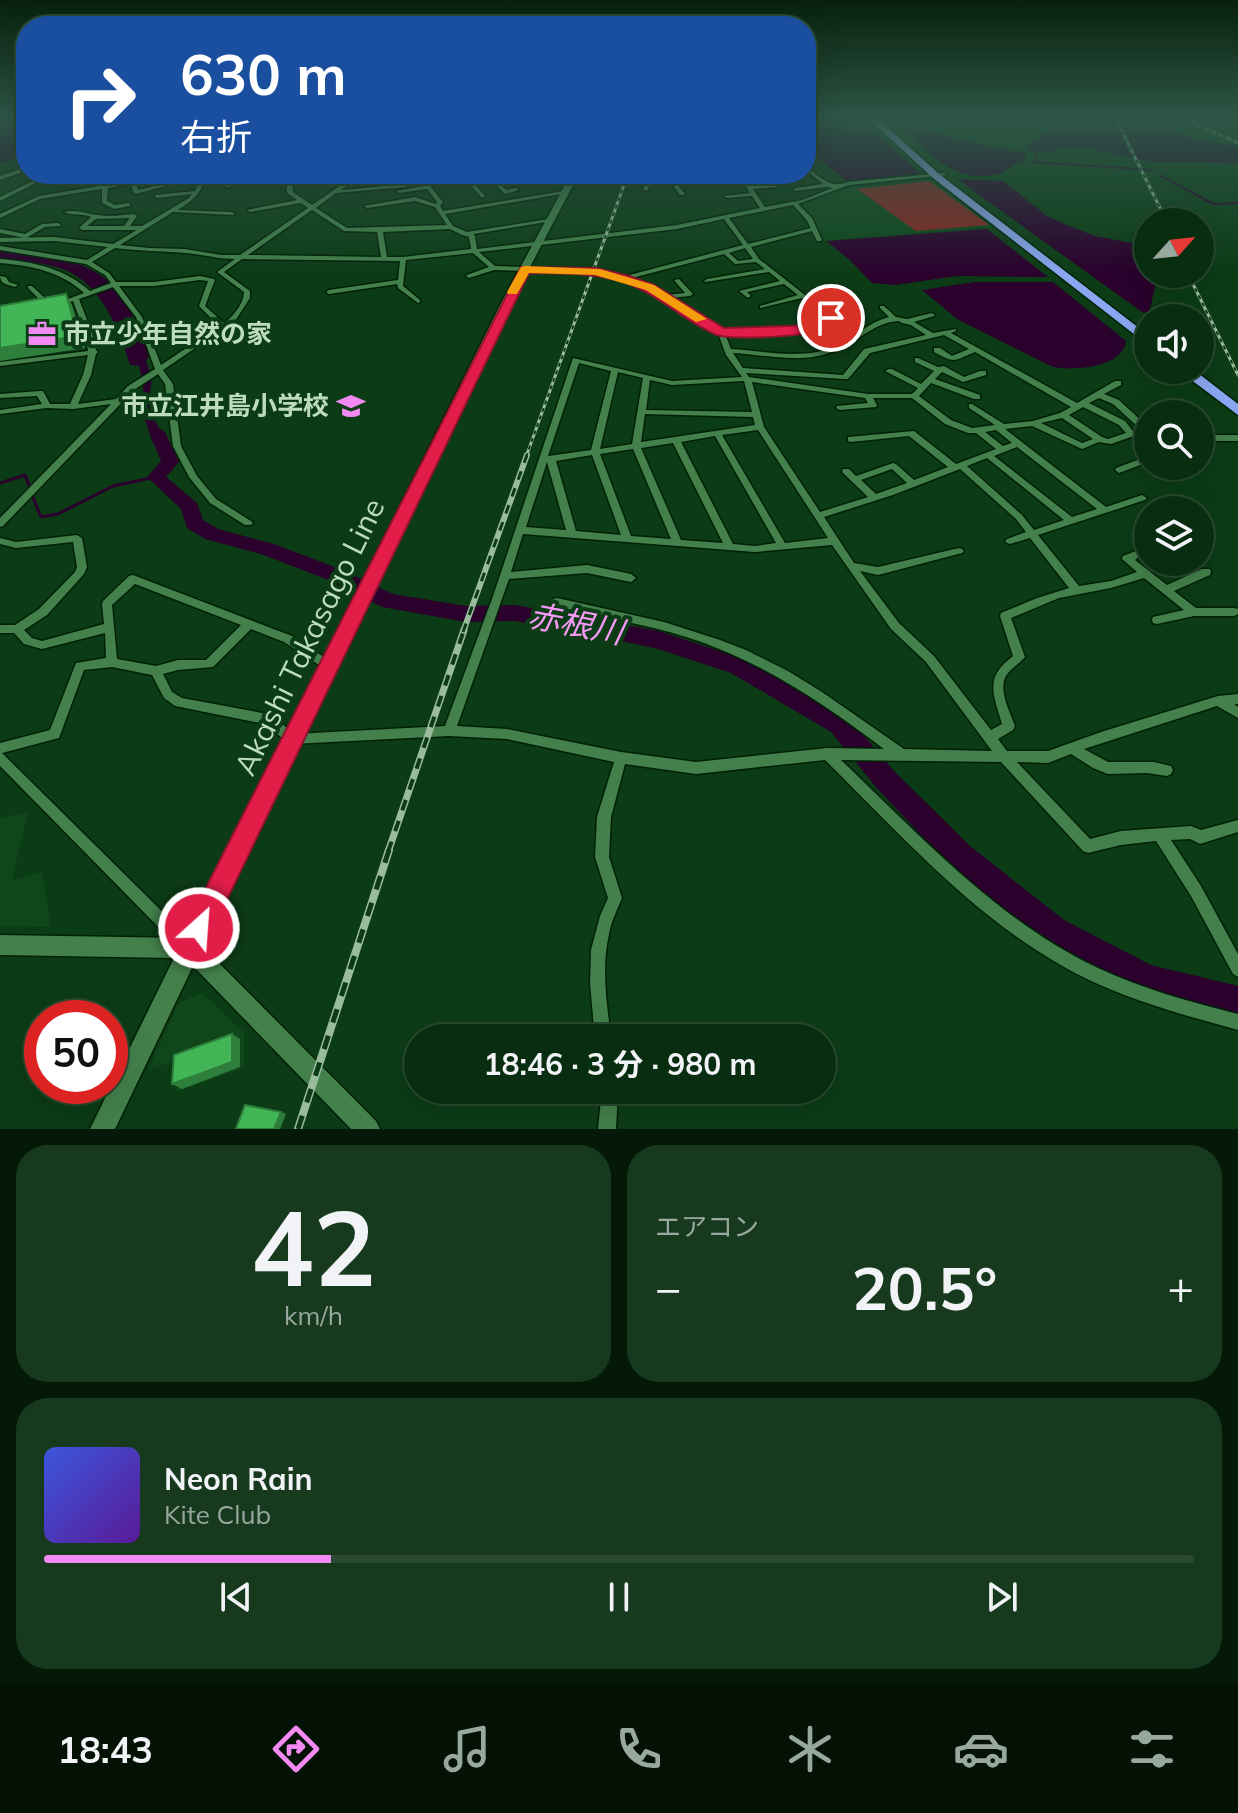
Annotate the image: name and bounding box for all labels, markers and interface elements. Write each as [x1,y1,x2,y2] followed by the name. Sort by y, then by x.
[180,39,347,109] text: 630 m
[48,48,152,152] icon: right
[180,114,252,159] text: 右折
[1134,208,1214,288] north arrow
[1134,208,1214,576] map controls
[797,284,865,352] pin
[809,296,853,340] icon: arrive
[1134,304,1214,384] button: sound
[64,317,272,350] place label: 市立少年自然の家
[27,319,57,349] office icon: 市立少年自然の家
[121,389,329,422] place label: 市立江井島小学校
[336,391,366,421] school or university icon: 市立江井島小学校
[1134,400,1214,480] button: search
[226,492,393,781] street label: Akashi Takasago Line
[1134,496,1214,576] button: layers
[525,594,630,652] water label: 赤根川
[157,886,241,970] position arrow
[24,1000,128,1104] speed limit sign: 50
[484,1045,756,1083] text: 18:46 · 3 分 · 980 m
[251,1181,376,1312] text: 42
[655,1210,759,1243] text: エアコン
[852,1250,997,1325] text: 20.5°
[655,1260,681,1315] text: −
[1168,1260,1194,1315] text: +
[284,1299,343,1332] text: km/h
[164,1460,313,1498] text: Neon Rain
[164,1498,271,1531] text: Kite Club
[214,1575,258,1619] icon: previous
[597,1575,641,1619] icon: pause
[980,1575,1024,1619] icon: next
[268,1721,324,1777] icon: directions
[439,1721,495,1777] icon: music
[611,1721,667,1777] icon: phone
[782,1721,838,1777] icon: climate
[953,1721,1009,1777] icon: car
[1124,1721,1180,1777] icon: filters
[58,1727,153,1772] text: 18:43

